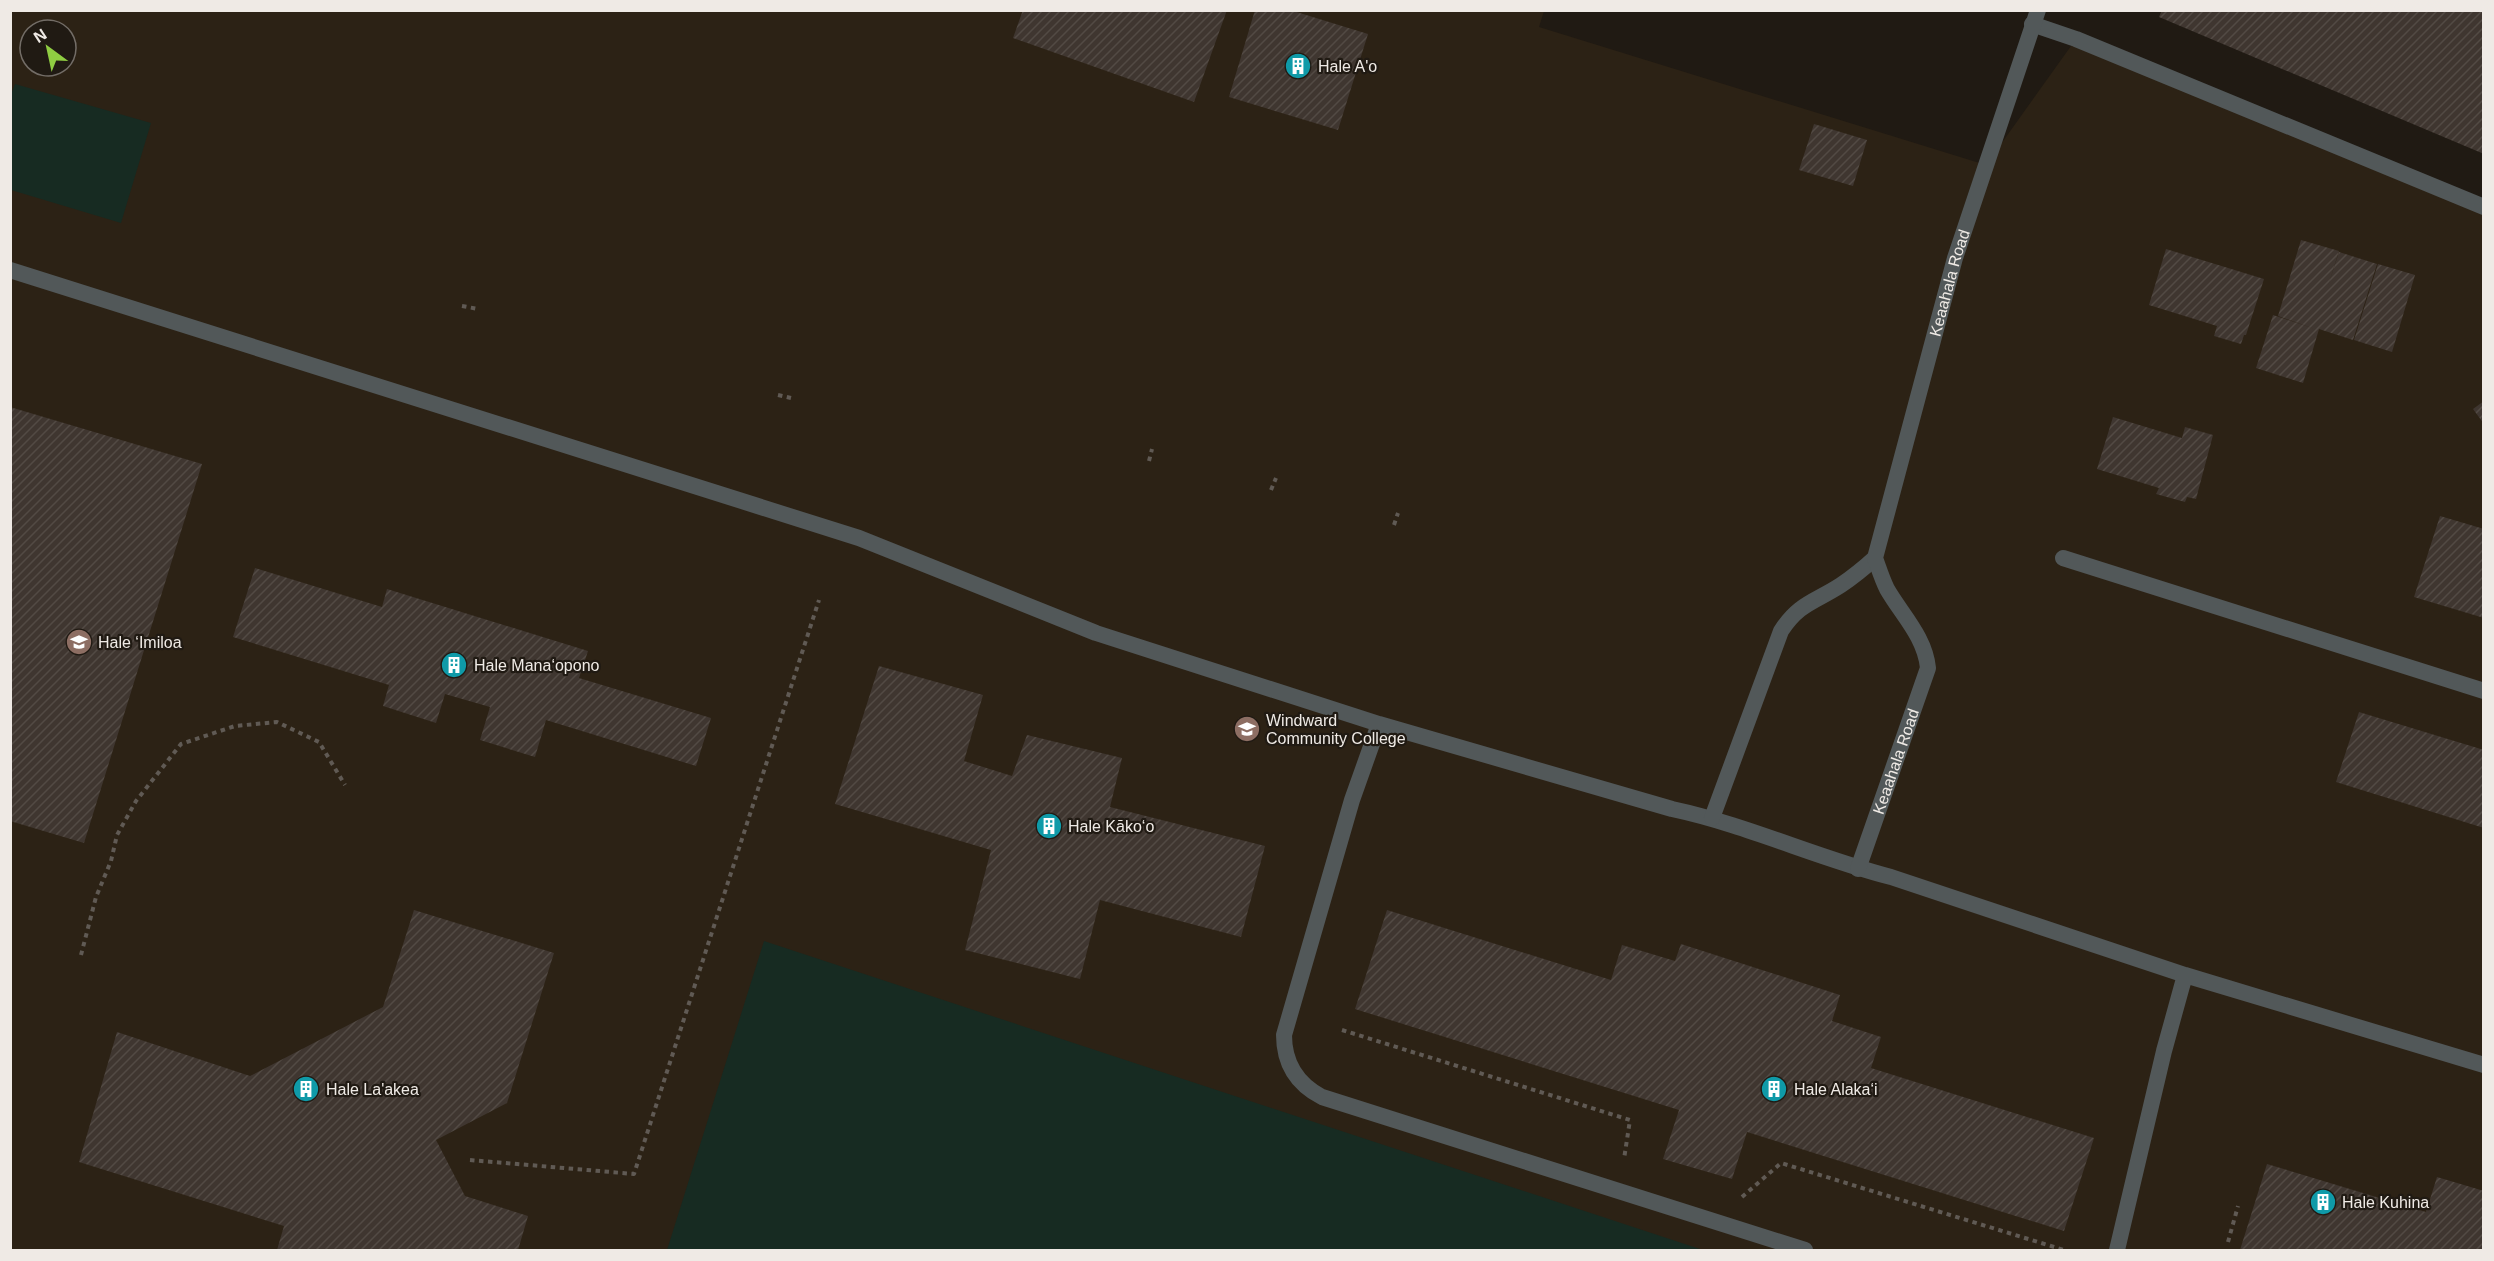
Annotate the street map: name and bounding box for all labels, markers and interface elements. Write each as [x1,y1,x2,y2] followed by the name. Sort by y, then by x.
[18,18,78,78] north arrow
[31,26,50,46] text: N
[1283,51,1313,81] building icon: Hale A'o
[1318,58,1377,75] place label: Hale A'o
[1926,227,1972,338] street label: Keaahala Road
[64,627,94,657] school or university icon: Hale ‘Imiloa
[98,634,182,651] place label: Hale ‘Imiloa
[439,650,469,680] building icon: Hale Mana‘opono
[474,657,600,674] place label: Hale Mana‘opono
[1869,706,1922,816] street label: Keaahala Road
[1266,712,1406,747] place label: Windward Community College
[1232,714,1262,744] school or university icon: Windward Community College
[1034,811,1064,841] building icon: Hale Kāko‘o
[1068,818,1154,835] place label: Hale Kāko‘o
[291,1074,321,1104] building icon: Hale La'akea
[1759,1074,1789,1104] building icon: Hale Alaka‘i
[326,1081,419,1098] place label: Hale La'akea
[1794,1081,1878,1098] place label: Hale Alaka‘i
[2308,1187,2338,1217] building icon: Hale Kuhina
[2342,1194,2429,1211] place label: Hale Kuhina

